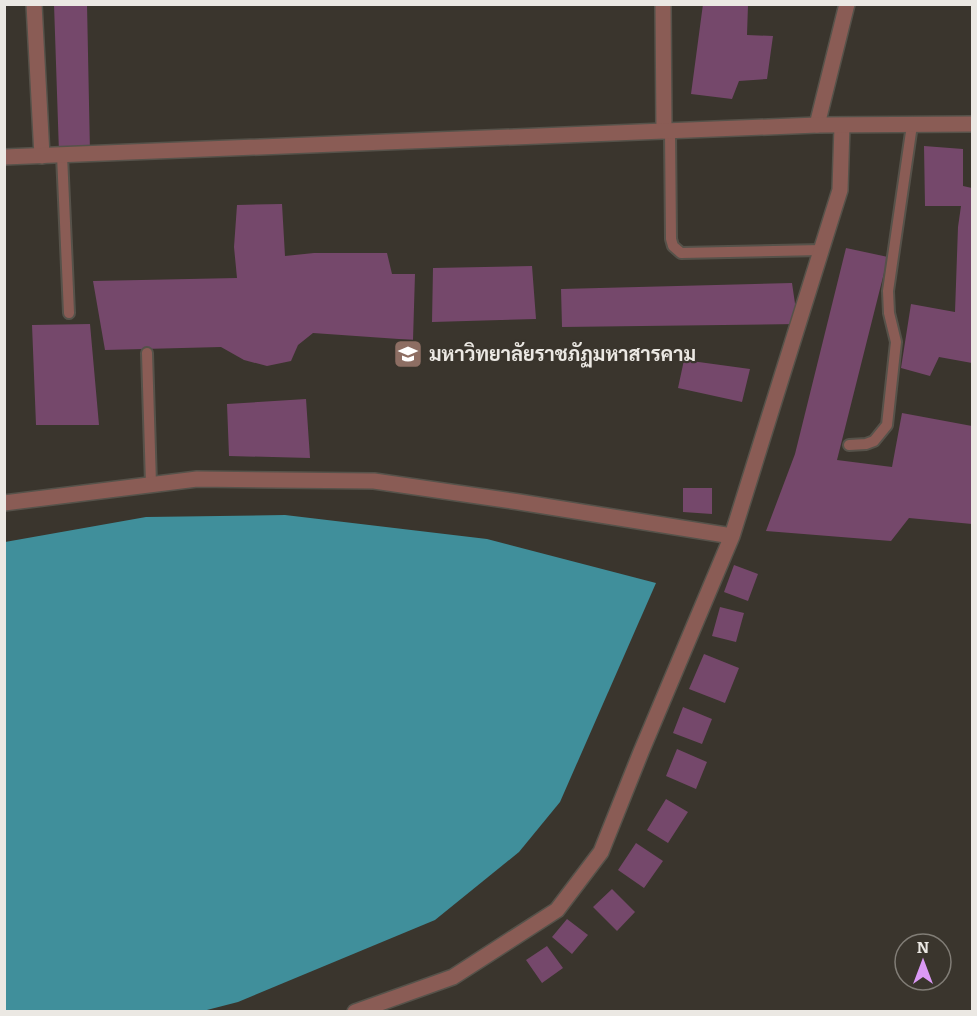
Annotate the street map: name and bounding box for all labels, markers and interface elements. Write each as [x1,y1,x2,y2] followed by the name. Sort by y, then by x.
[392,338,424,370] school or university icon: มหาวิทยาลัยราชภัฏมหาสารคาม
[429,341,696,368] place label: มหาวิทยาลัยราชภัฏมหาสารคาม
[893,932,953,992] north arrow
[917,938,929,957] text: N

